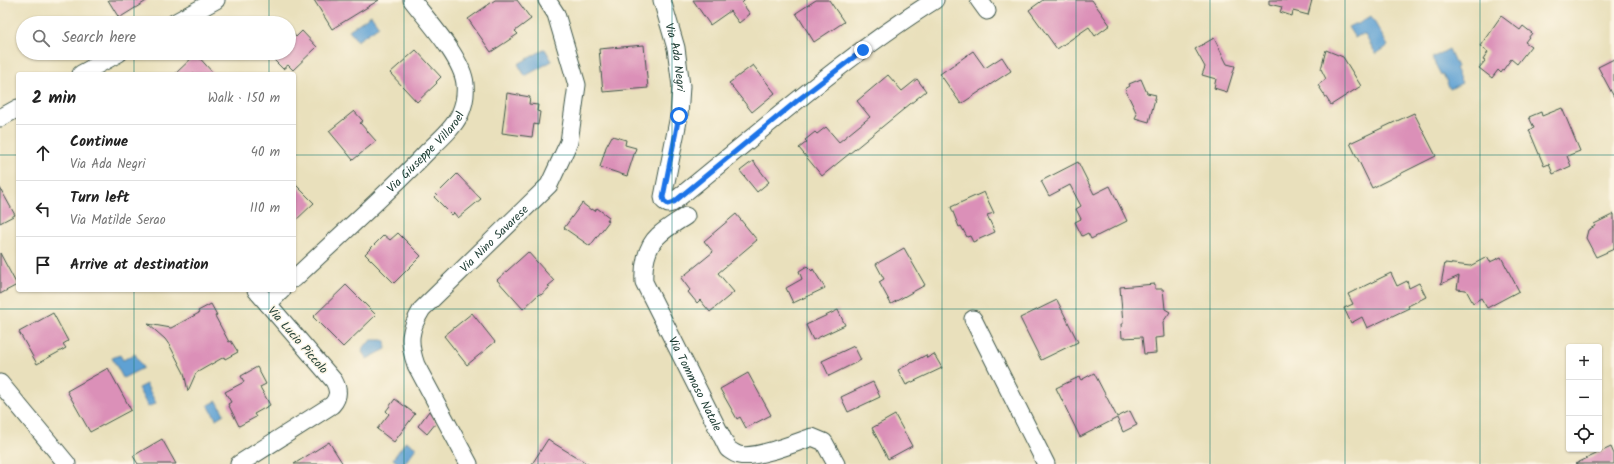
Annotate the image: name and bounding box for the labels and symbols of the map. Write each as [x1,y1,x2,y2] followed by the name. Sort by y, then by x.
[659,21,690,93] street label: Via Ada Negri
[854,41,872,59] route end
[670,107,688,125] route start
[382,109,470,198] street label: Via Giuseppe Villaroel
[456,200,534,277] street label: Via Nino Savarese
[263,302,332,378] street label: Via Lucio Piccolo
[663,333,727,435] street label: Via Tommaso Natale

